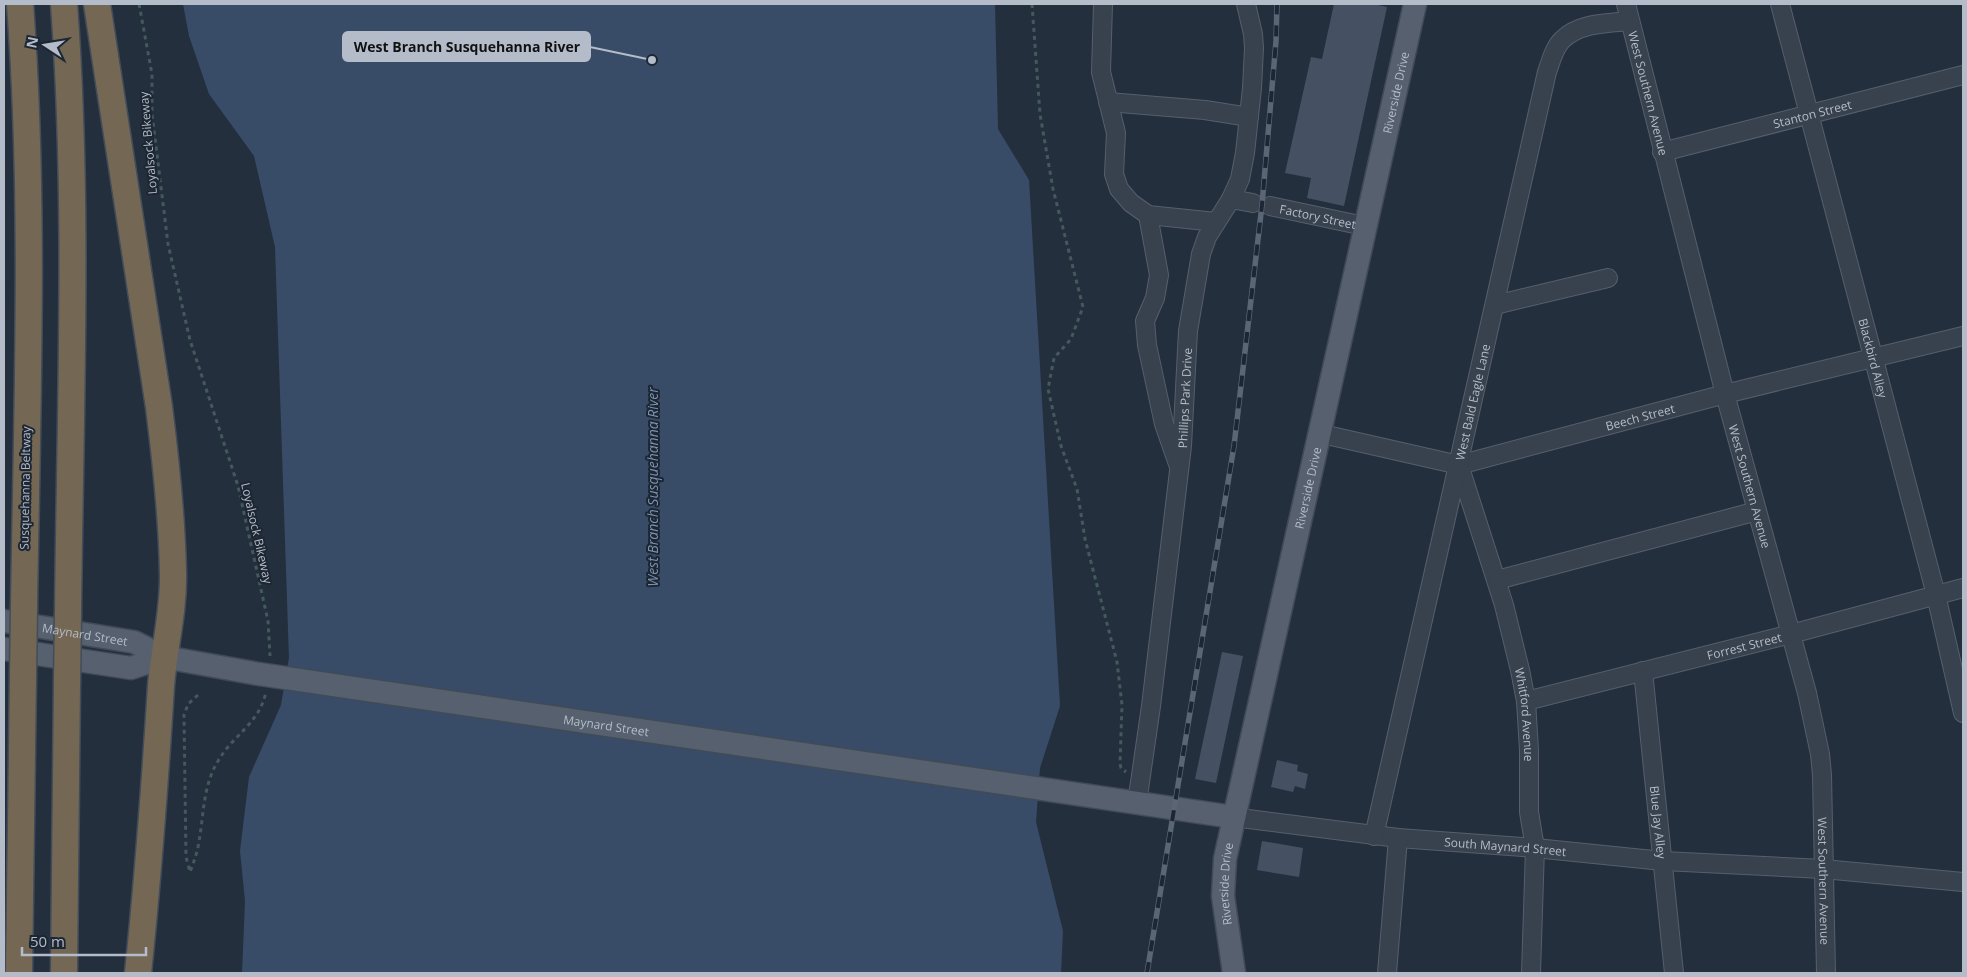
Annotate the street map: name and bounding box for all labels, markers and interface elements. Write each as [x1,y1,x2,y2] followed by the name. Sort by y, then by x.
[20,20,70,70] north arrow
[1625,29,1673,157] street label: West Southern Avenue
[343,32,590,61] callout: West Branch Susquehanna River
[21,35,42,50] text: N
[354,37,581,56] text: West Branch Susquehanna River
[1378,50,1413,135] street label: Riverside Drive
[135,90,161,195] street label: Loyalsock Bikeway
[1771,95,1853,132] street label: Stanton Street
[1278,200,1358,233] street label: Factory Street
[1855,316,1892,400] street label: Blackbird Alley
[1451,342,1494,462] street label: West Bald Eagle Lane
[1173,347,1196,449] street label: Phillips Park Drive
[643,387,662,587] water label: West Branch Susquehanna River
[1604,399,1677,434] street label: Beech Street
[1725,422,1775,550] street label: West Southern Avenue
[15,425,35,550] street label: Susquehanna Beltway
[1290,445,1325,530] street label: Riverside Drive
[237,481,277,586] street label: Loyalsock Bikeway
[41,619,129,649] street label: Maynard Street
[1705,628,1783,663] street label: Forrest Street
[1511,666,1538,762] street label: Whitford Avenue
[562,710,650,740] street label: Maynard Street
[1646,785,1671,861] street label: Blue Jay Alley
[1814,817,1834,945] street label: West Southern Avenue
[1444,833,1567,860] street label: South Maynard Street
[1214,840,1237,926] street label: Riverside Drive
[22,924,146,956] scale bar
[30,931,65,951] text: 50 m

